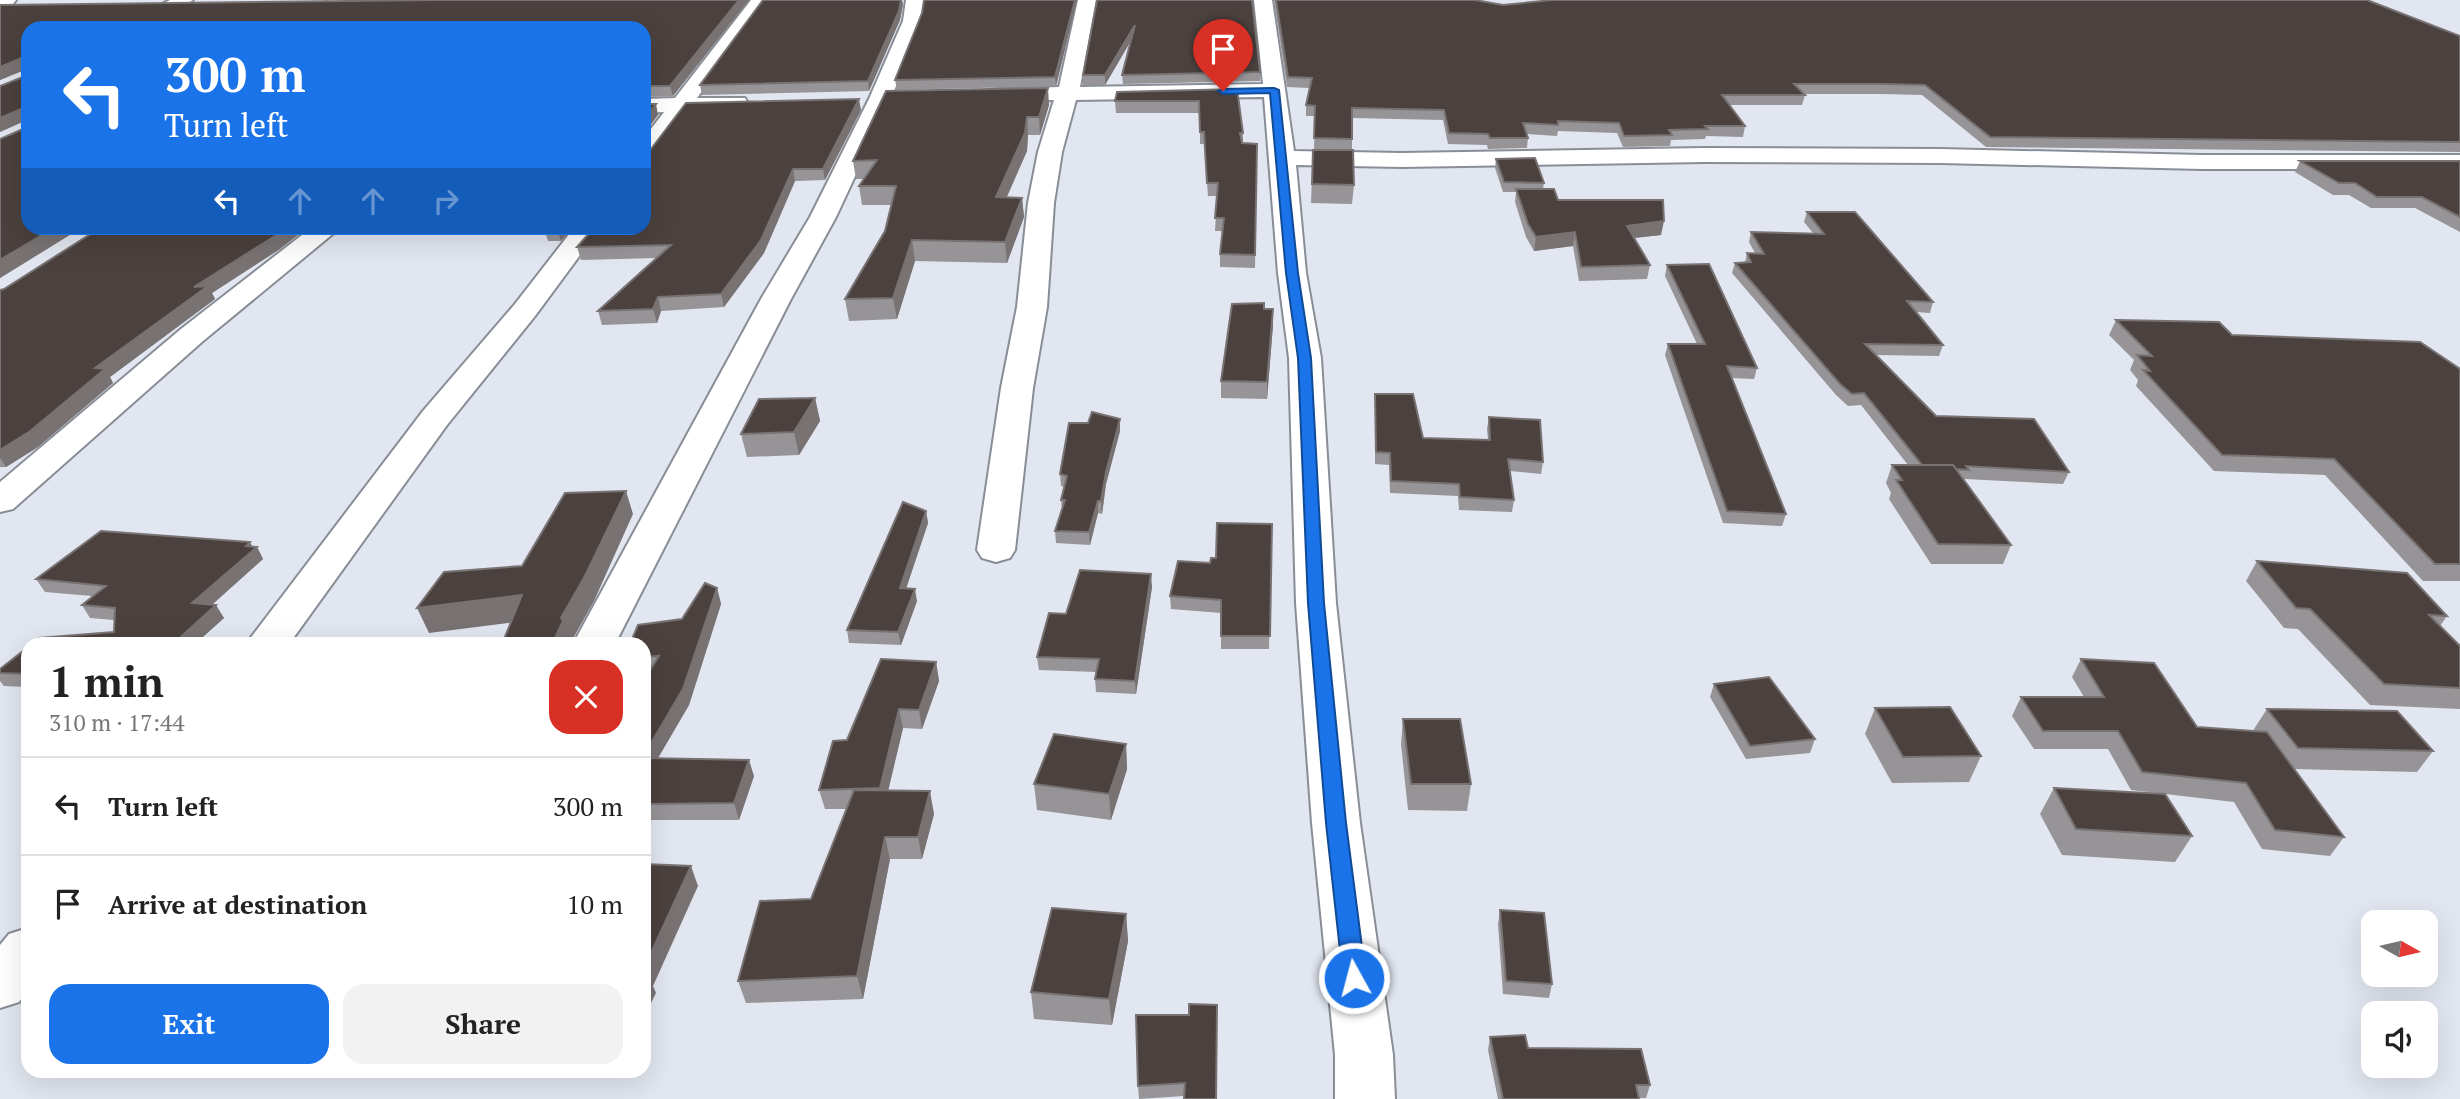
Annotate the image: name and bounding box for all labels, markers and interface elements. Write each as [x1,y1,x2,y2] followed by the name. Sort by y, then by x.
[1193,19,1253,91] pin
[1204,30,1242,68] icon: arrive
[164,41,306,106] text: 300 m
[49,49,140,140] icon: left
[164,104,288,146] text: Turn left
[208,182,246,220] icon: left
[281,182,319,220] icon: ahead
[354,182,392,220] icon: ahead
[427,182,465,220] icon: right
[49,653,164,709] text: 1 min
[549,660,623,734] button: close
[49,707,184,738] text: 310 m · 17:44
[49,787,87,825] icon: left
[108,789,218,823] text: Turn left
[553,789,623,823] text: 300 m
[49,885,87,923] icon: arrive
[108,887,367,921] text: Arrive at destination
[567,887,623,921] text: 10 m
[2361,910,2438,987] north arrow
[2361,910,2438,1078] map controls
[1317,941,1391,1015] position arrow
[49,984,329,1064] button: Exit
[343,984,623,1064] button: Share
[2361,1001,2438,1078] button: sound

